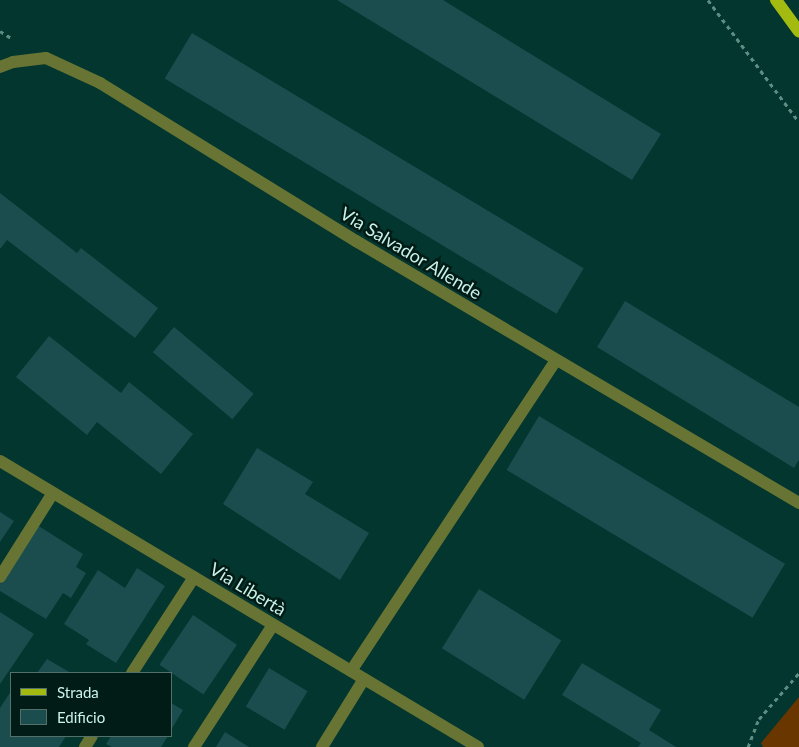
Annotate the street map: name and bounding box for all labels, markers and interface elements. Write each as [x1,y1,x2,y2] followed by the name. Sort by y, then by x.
[336,202,486,304] street label: Via Salvador Allende
[206,558,290,620] street label: Via Libertà
[10,672,172,737] legend
[57,683,99,701] text: Strada
[57,708,105,726] text: Edificio

